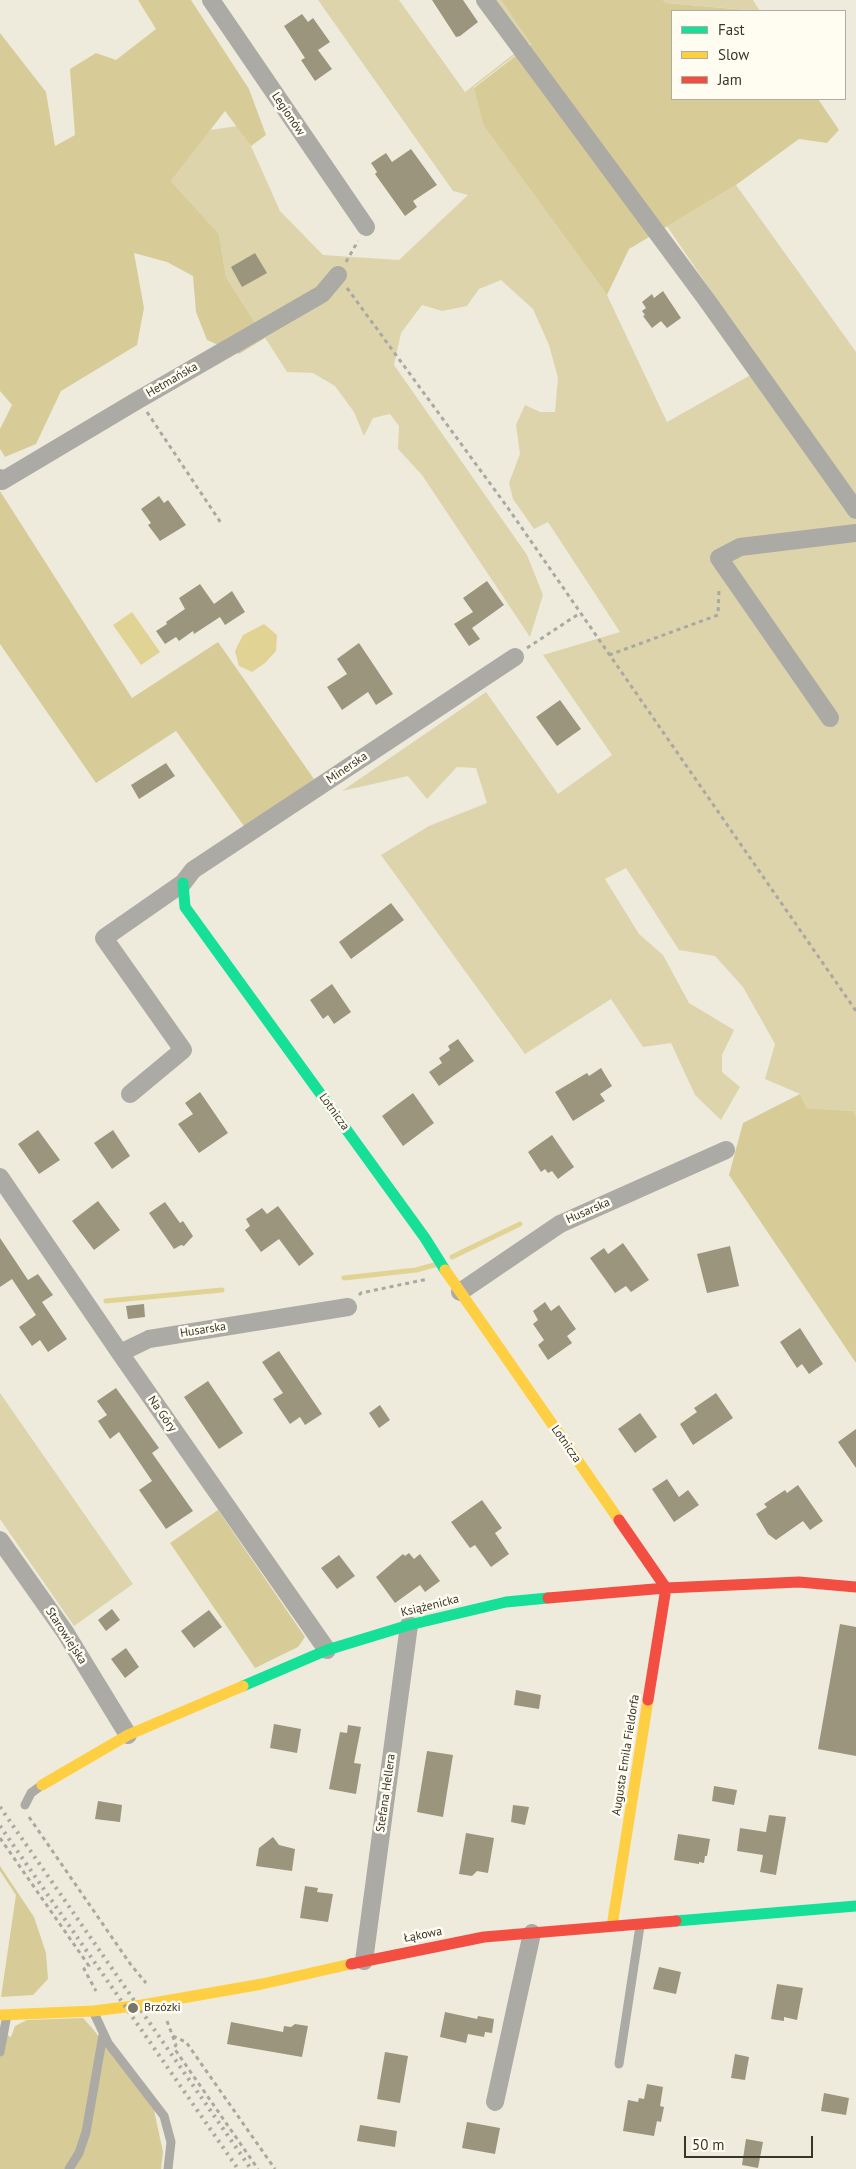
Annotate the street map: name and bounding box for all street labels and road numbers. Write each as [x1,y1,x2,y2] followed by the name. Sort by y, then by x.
[268,90,308,138] street label: Legionów
[144,359,200,401] street label: Hetmańska
[324,749,370,787] street label: Minerska
[316,1091,352,1133] street label: Lotnicza
[564,1195,612,1227] street label: Husarska
[179,1319,227,1341] street label: Husarska
[144,1393,180,1435] street label: Na Góry
[548,1423,584,1465] street label: Lotnicza
[399,1592,461,1620] street label: Książenicka
[42,1605,90,1667] street label: Starowiejska
[609,1693,643,1817] street label: Augusta Emila Fieldorfa
[373,1753,399,1833] street label: Stefana Hellera
[403,1924,443,1946] street label: Łąkowa

